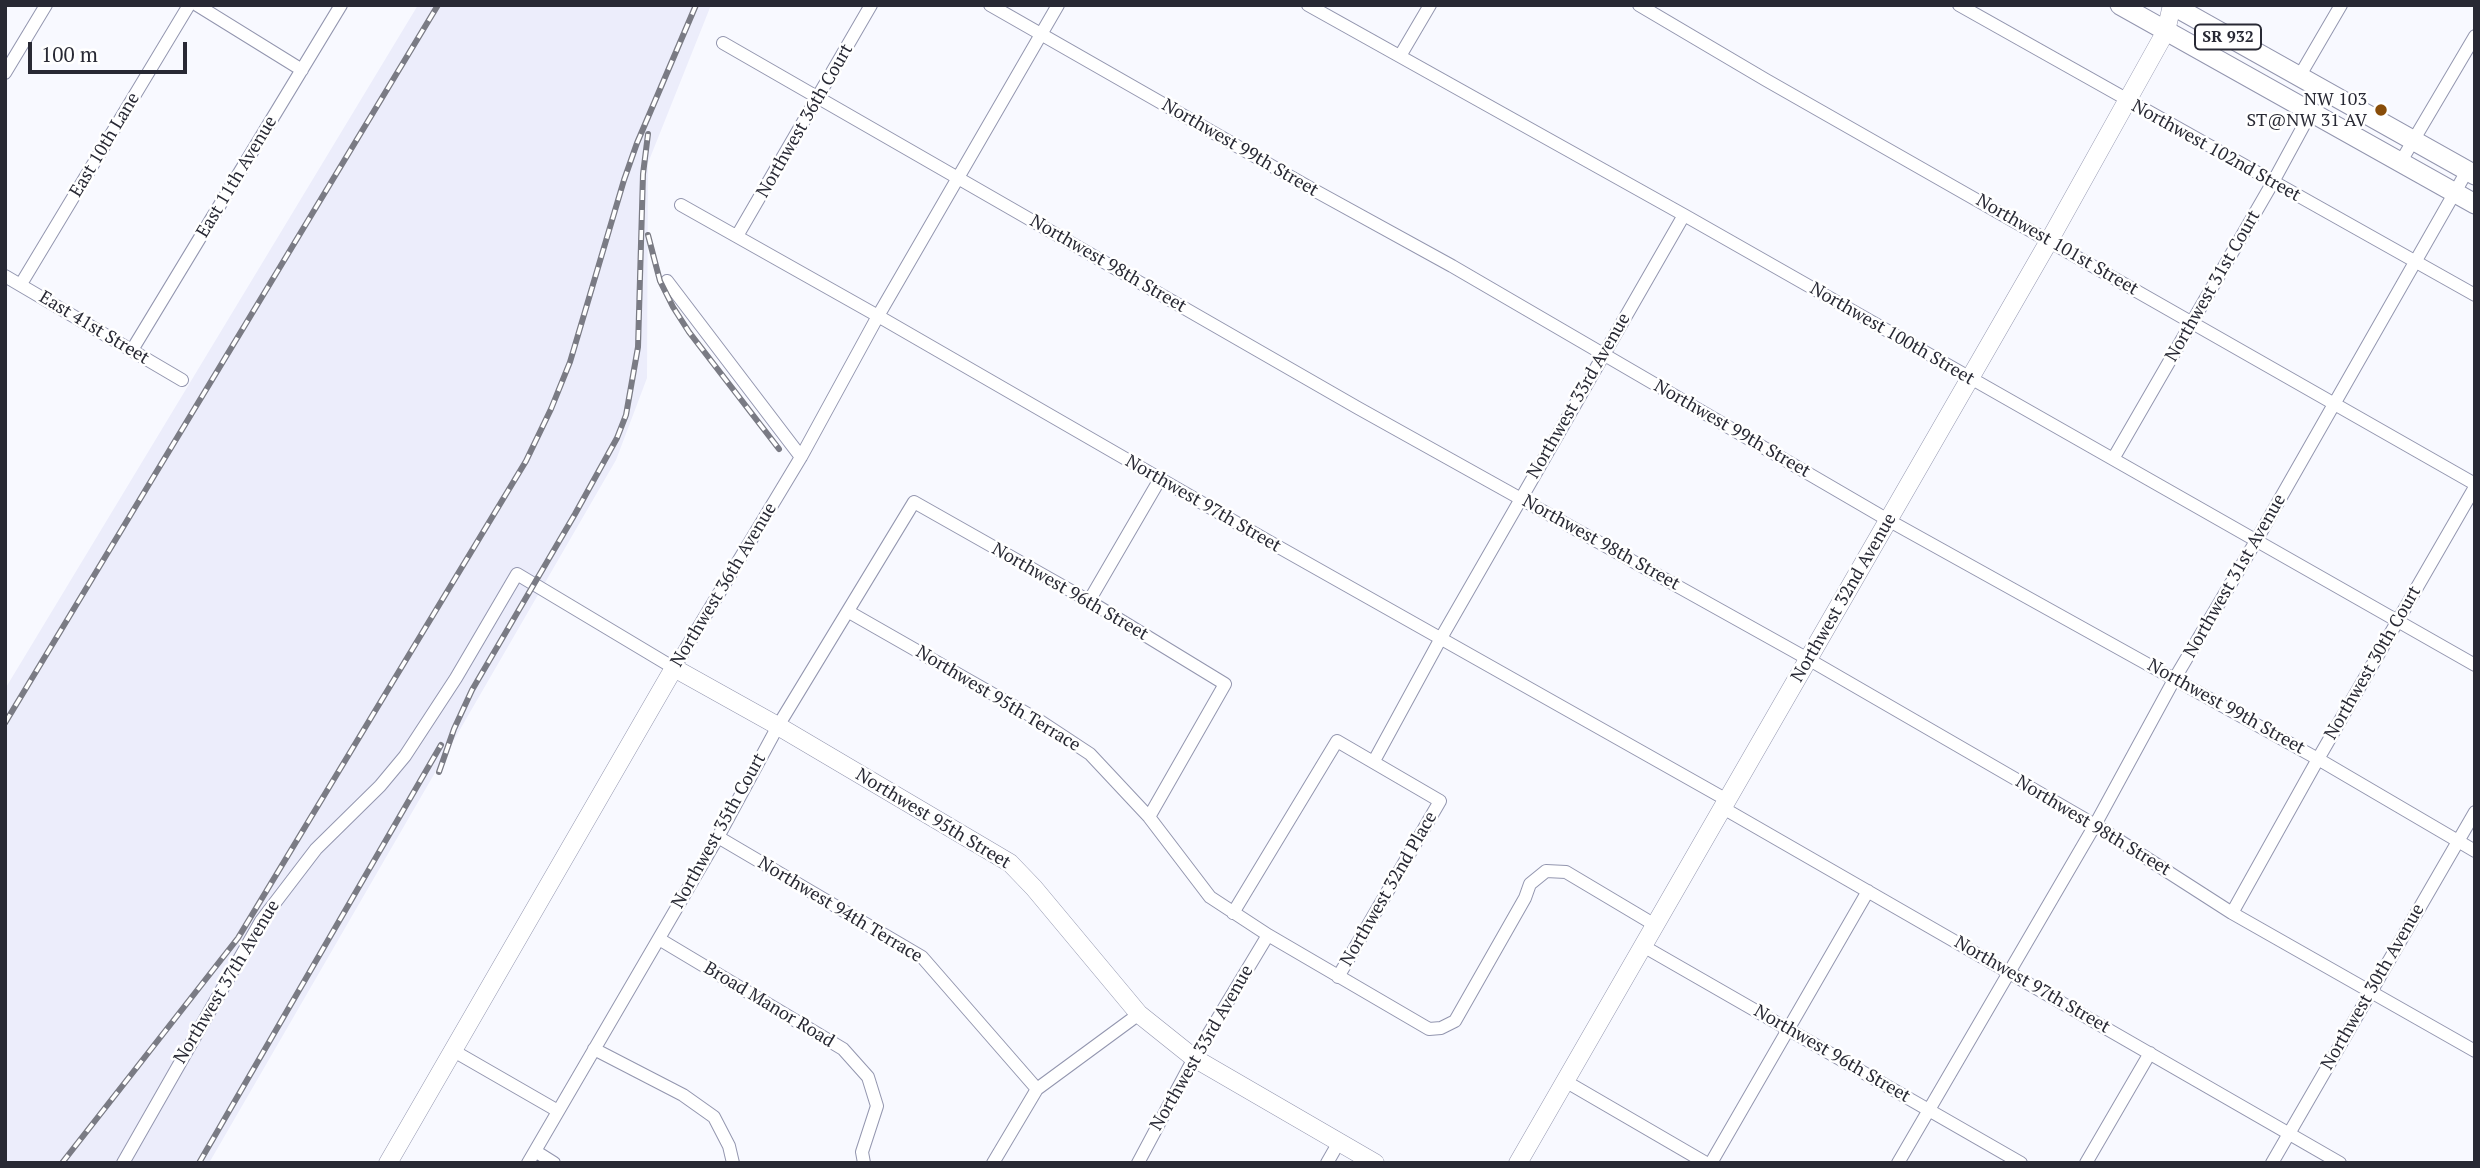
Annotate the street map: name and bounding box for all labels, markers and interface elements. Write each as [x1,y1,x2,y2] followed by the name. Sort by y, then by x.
[2195,24,2261,50] road number: SR 932
[32,28,191,72] scale bar
[41,40,98,68] text: 100 m
[752,40,858,202] street label: Northwest 36th Court
[65,89,145,201] street label: East 10th Lane
[2246,89,2367,132] place label: NW 103 ST@NW 31 AV
[1158,94,1322,202] street label: Northwest 99th Street
[2128,96,2304,206] street label: Northwest 102nd Street
[2373,102,2389,118] marker: NW 103 ST@NW 31 AV
[192,112,282,242] street label: East 11th Avenue
[1972,190,2142,300] street label: Northwest 101st Street
[2161,206,2265,366] street label: Northwest 31st Court
[1026,210,1190,318] street label: Northwest 98th Street
[1806,278,1978,390] street label: Northwest 100th Street
[35,287,153,369] street label: East 41st Street
[1523,309,1635,483] street label: Northwest 33rd Avenue
[1650,375,1814,483] street label: Northwest 99th Street
[1121,451,1285,557] street label: Northwest 97th Street
[2179,490,2291,662] street label: Northwest 31st Avenue
[1518,491,1684,595] street label: Northwest 98th Street
[666,499,782,671] street label: Northwest 36th Avenue
[1787,510,1901,686] street label: Northwest 32nd Avenue
[988,538,1152,646] street label: Northwest 96th Street
[2320,582,2426,744] street label: Northwest 30th Court
[912,641,1084,757] street label: Northwest 95th Terrace
[2143,655,2309,759] street label: Northwest 99th Street
[667,750,771,912] street label: Northwest 35th Court
[852,764,1014,874] street label: Northwest 95th Street
[2012,771,2174,881] street label: Northwest 98th Street
[1336,808,1442,970] street label: Northwest 32nd Place
[754,852,926,968] street label: Northwest 94th Terrace
[170,896,284,1068] street label: Northwest 37th Avenue
[2317,900,2429,1074] street label: Northwest 30th Avenue
[1950,932,2114,1038] street label: Northwest 97th Street
[700,958,838,1052] street label: Broad Manor Road
[1146,961,1258,1135] street label: Northwest 33rd Avenue
[1750,1000,1914,1108] street label: Northwest 96th Street

